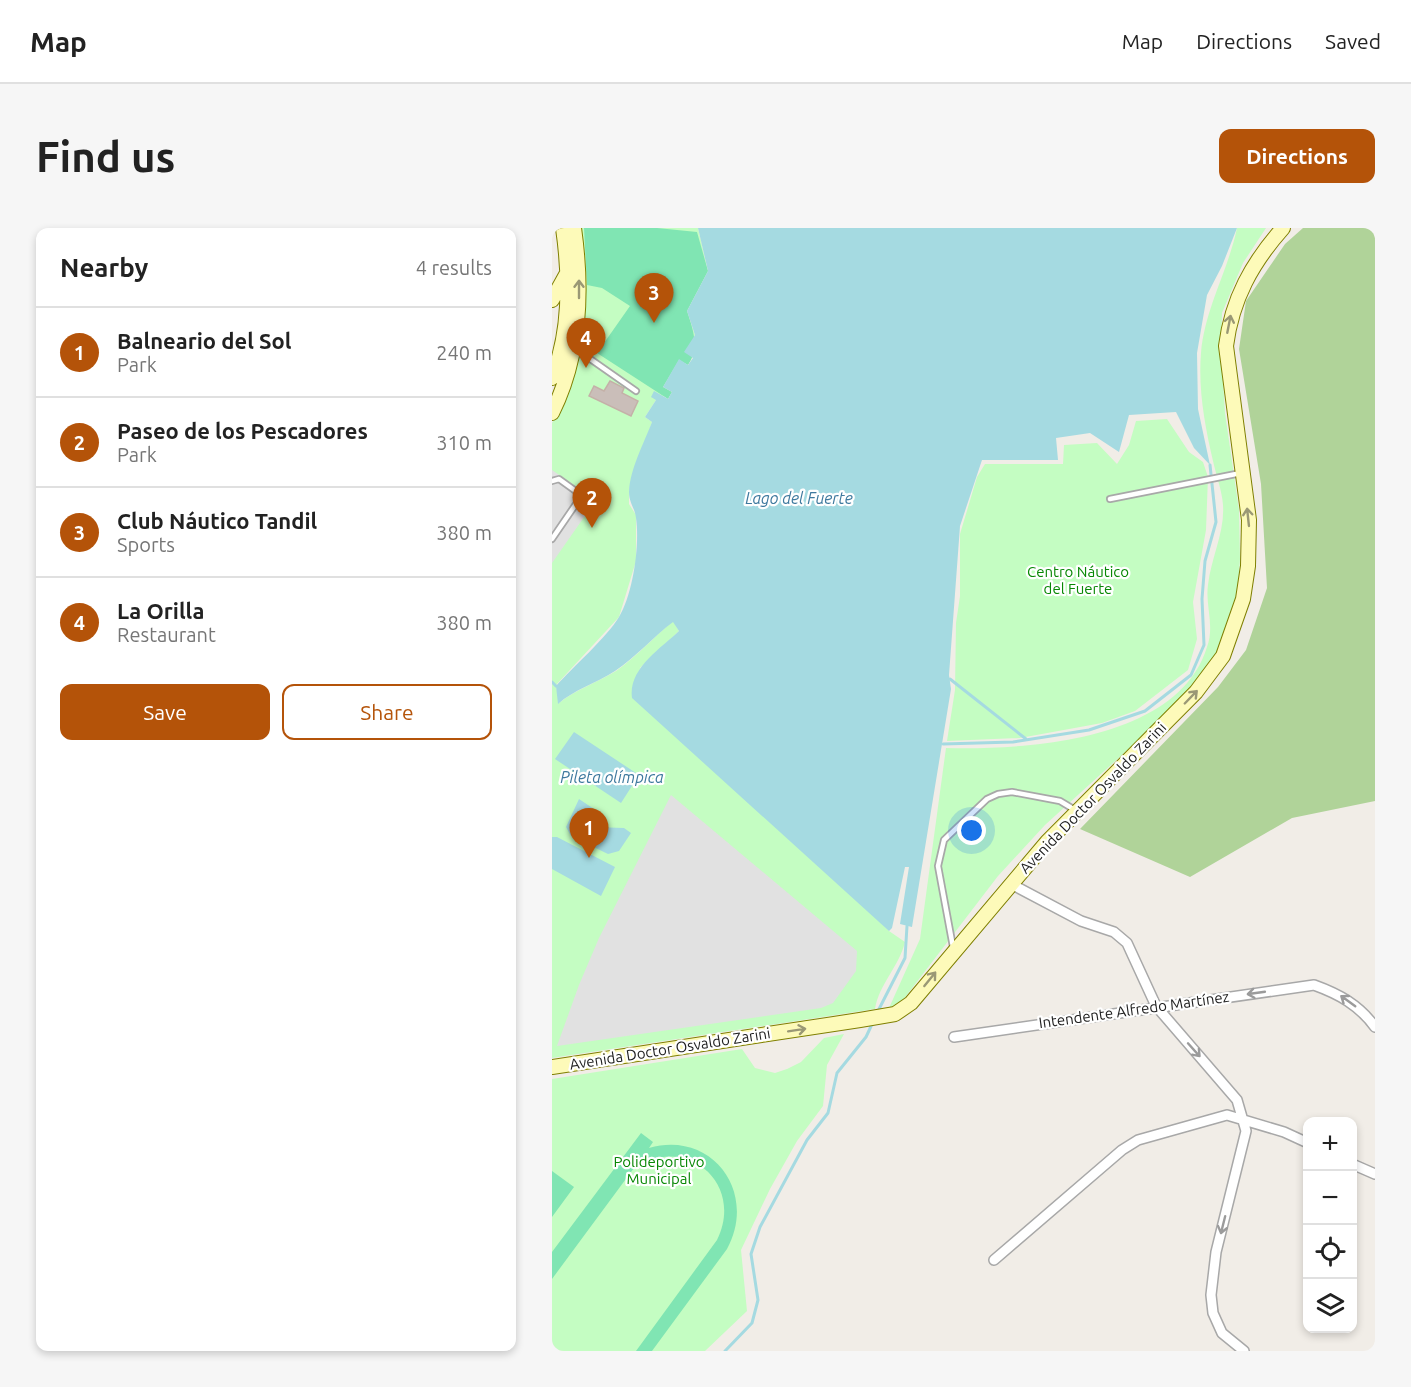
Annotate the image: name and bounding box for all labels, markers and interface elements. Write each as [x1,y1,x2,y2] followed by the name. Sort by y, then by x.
[30,26,87,57] text: Map
[1122,29,1163,53] text: Map
[1196,29,1292,53] text: Directions
[1325,29,1381,53] text: Saved
[1219,129,1375,183] button: Directions
[36,133,175,180] text: Find us
[60,253,148,282] text: Nearby
[416,256,492,279] text: 4 results
[634,274,674,323] pin: 3
[573,279,585,299] one-way arrow
[1224,314,1235,334] one-way arrow
[567,318,606,368] pin: 4
[117,328,291,353] text: Balneario del Sol
[74,341,85,364] text: 1
[436,341,492,364] text: 240 m
[117,353,157,376] text: Park
[117,418,368,443] text: Paseo de los Pescadores
[74,431,85,454] text: 2
[436,431,492,454] text: 310 m
[117,443,157,466] text: Park
[572,478,612,528] pin: 2
[745,489,853,507] water label: Lago del Fuerte
[117,508,317,533] text: Club Náutico Tandil
[1242,508,1253,527] one-way arrow
[74,521,85,544] text: 3
[436,521,492,544] text: 380 m
[117,533,175,556] text: Sports
[1027,563,1129,597] park label: Centro Náutico del Fuerte
[117,598,204,623] text: La Orilla
[74,611,85,634] text: 4
[436,611,492,634] text: 380 m
[117,623,216,646] text: Restaurant
[60,684,270,740] button: Save
[282,684,492,740] button: Share
[1184,690,1198,705] one-way arrow
[1016,719,1169,877] street label: Avenida Doctor Osvaldo Zarini
[560,768,664,786] water label: Pileta olímpica
[570,808,609,858] pin: 1
[957,816,986,845] your location
[924,971,937,987] one-way arrow
[1247,987,1267,998] one-way arrow
[1037,988,1230,1031] street label: Intendente Alfredo Martínez
[1341,995,1357,1007] one-way arrow
[568,1024,772,1073] street label: Avenida Doctor Osvaldo Zarini
[786,1025,806,1036] one-way arrow
[1187,1042,1201,1057] one-way arrow
[1303,1117,1357,1333] map controls
[1303,1117,1357,1171] button: +
[613,1153,705,1187] park label: Polideportivo Municipal
[1303,1171,1357,1225] button: −
[1217,1215,1229,1234] one-way arrow
[1303,1225,1357,1279] button: locate
[1303,1279,1357,1333] button: layers

